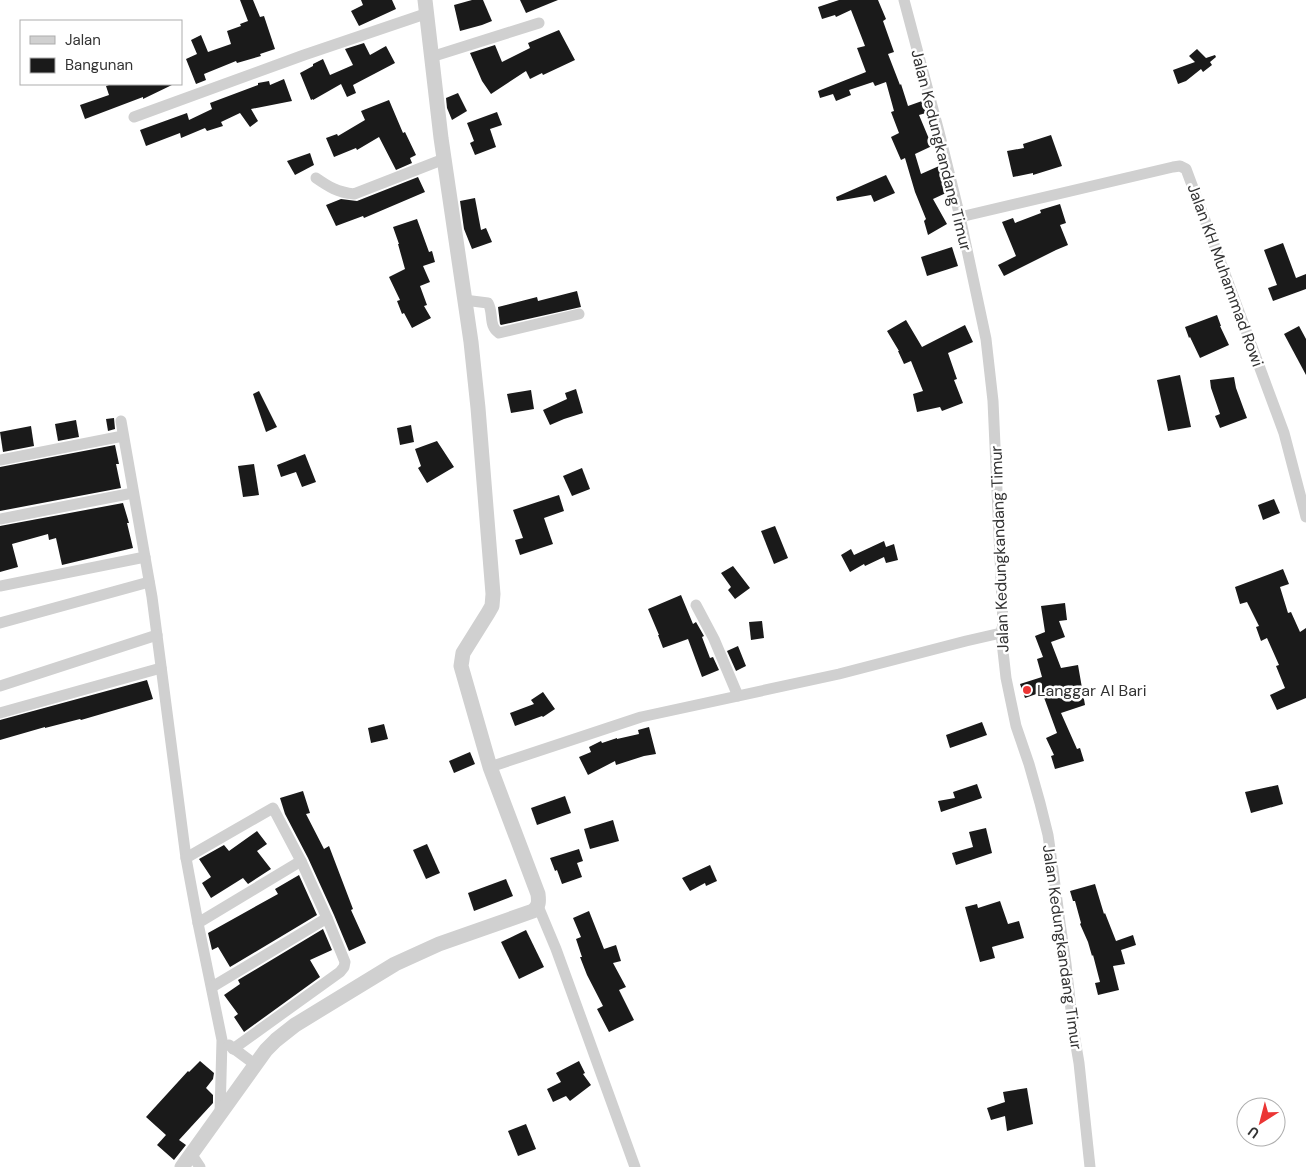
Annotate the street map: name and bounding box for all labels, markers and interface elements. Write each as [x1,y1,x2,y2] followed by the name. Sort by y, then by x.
[20,20,182,85] legend
[65,30,101,50] text: Jalan
[906,47,977,253] street label: Jalan Kedungkandang Timur
[65,55,133,75] text: Bangunan
[1183,181,1268,370] street label: Jalan KH Muhammad Rowi
[985,445,1014,653] street label: Jalan Kedungkandang Timur
[1037,680,1147,701] place label: Langgar Al Bari
[1021,684,1033,696] marker: Langgar Al Bari
[1038,843,1087,1051] street label: Jalan Kedungkandang Timur
[1236,1097,1286,1147] north arrow
[1244,1122,1263,1143] text: U

